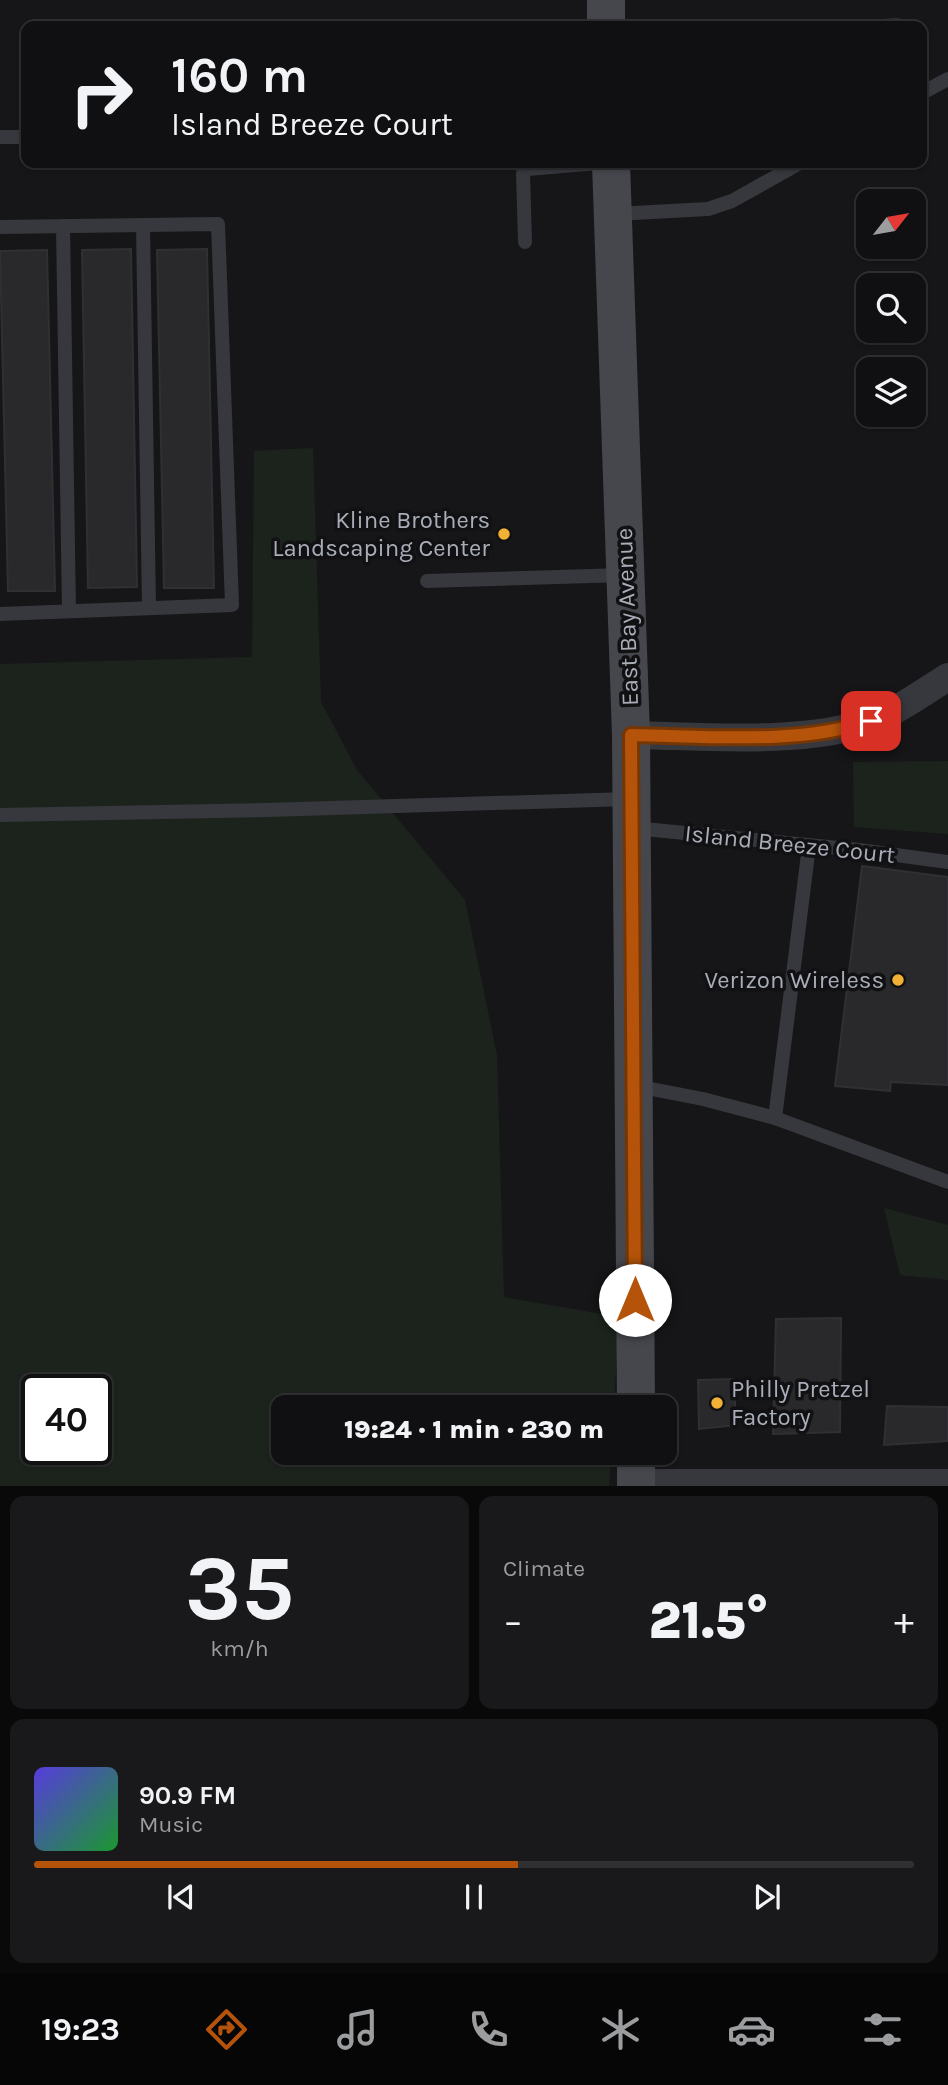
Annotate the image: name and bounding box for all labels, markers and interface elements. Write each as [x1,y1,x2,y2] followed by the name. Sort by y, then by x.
[171,47,308,104] text: 160 m
[56,49,147,140] icon: right
[171,106,453,143] text: Island Breeze Court
[856,189,926,259] north arrow
[856,189,926,427] map controls
[856,273,926,343] button: search
[856,357,926,427] button: layers
[272,506,490,562] place label: Kline Brothers Landscaping Center
[496,526,512,542] marker: Kline Brothers Landscaping Center
[610,528,644,706] street label: East Bay Avenue
[841,691,901,751] pin
[852,702,890,740] icon: arrive
[683,819,897,869] street label: Island Breeze Court
[705,966,884,994] place label: Verizon Wireless
[890,972,906,988] marker: Verizon Wireless
[598,1263,672,1337] position arrow
[21,1374,112,1465] speed limit sign: 40
[731,1375,870,1431] place label: Philly Pretzel Factory
[709,1395,725,1411] marker: Philly Pretzel Factory
[344,1414,604,1445] text: 19:24 · 1 min · 230 m
[185,1536,294,1642] text: 35
[503,1555,585,1582] text: Climate
[648,1590,769,1651] text: 21.5°
[503,1599,523,1644] text: −
[894,1599,914,1644] text: +
[210,1635,269,1662] text: km/h
[139,1780,236,1811] text: 90.9 FM
[139,1811,203,1838] text: Music
[162,1878,200,1916] icon: previous
[455,1878,493,1916] icon: pause
[748,1878,786,1916] icon: next
[202,2005,251,2054] icon: directions
[333,2005,382,2054] icon: music
[464,2005,513,2054] icon: phone
[596,2005,645,2054] icon: climate
[727,2005,776,2054] icon: car
[858,2005,907,2054] icon: filters
[41,2011,120,2048] text: 19:23

